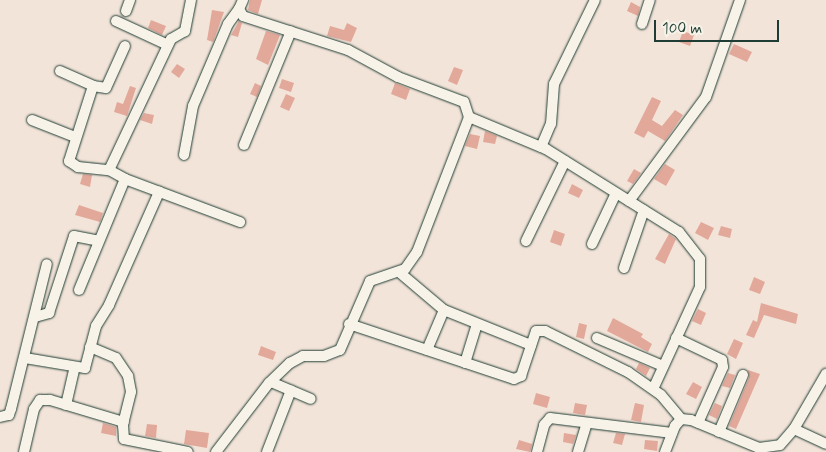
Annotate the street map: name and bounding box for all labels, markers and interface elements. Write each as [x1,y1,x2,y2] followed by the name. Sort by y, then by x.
[656,10,781,42] scale bar
[662,19,702,39] text: 100 m

